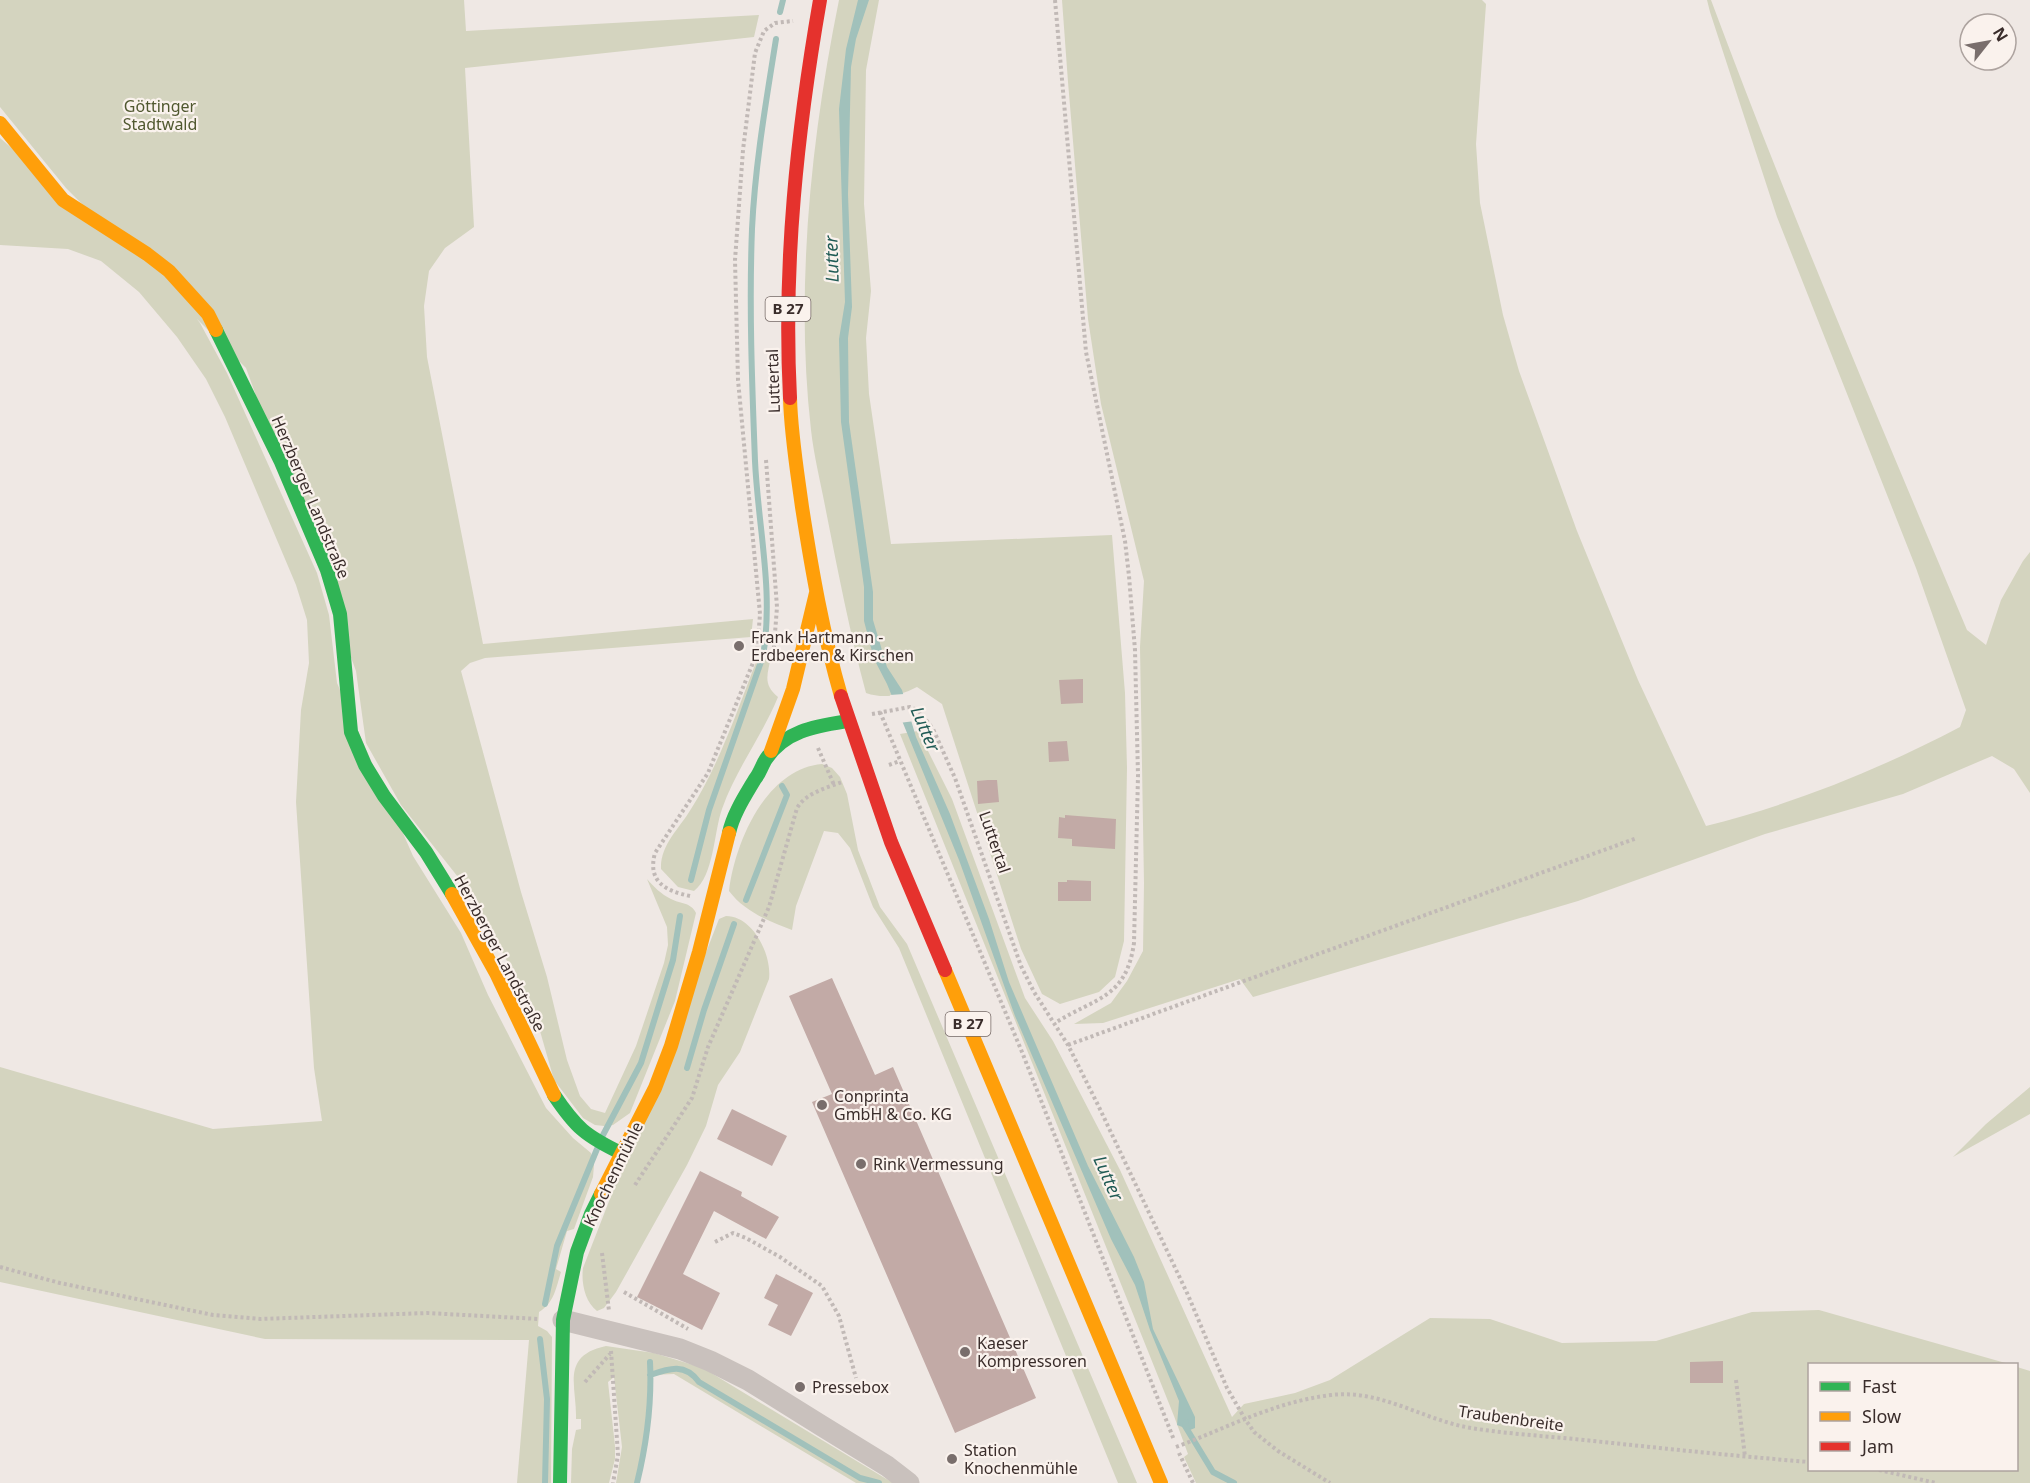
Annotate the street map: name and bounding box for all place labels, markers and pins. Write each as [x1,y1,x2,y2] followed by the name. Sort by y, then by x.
[751,626,914,666] place label: Frank Hartmann - Erdbeeren & Kirschen
[732,639,746,653] marker: Frank Hartmann - Erdbeeren & Kirschen
[834,1085,952,1125] place label: Conprinta GmbH & Co. KG
[815,1098,829,1112] marker: Conprinta GmbH & Co. KG
[873,1153,1004,1175] place label: Rink Vermessung
[854,1157,868,1171] marker: Rink Vermessung
[977,1332,1087,1372] place label: Kaeser Kompressoren
[958,1345,972,1359] marker: Kaeser Kompressoren
[812,1376,890,1398] place label: Pressebox
[793,1380,807,1394] marker: Pressebox
[964,1439,1078,1479] place label: Station Knochenmühle
[945,1452,959,1466] marker: Station Knochenmühle

